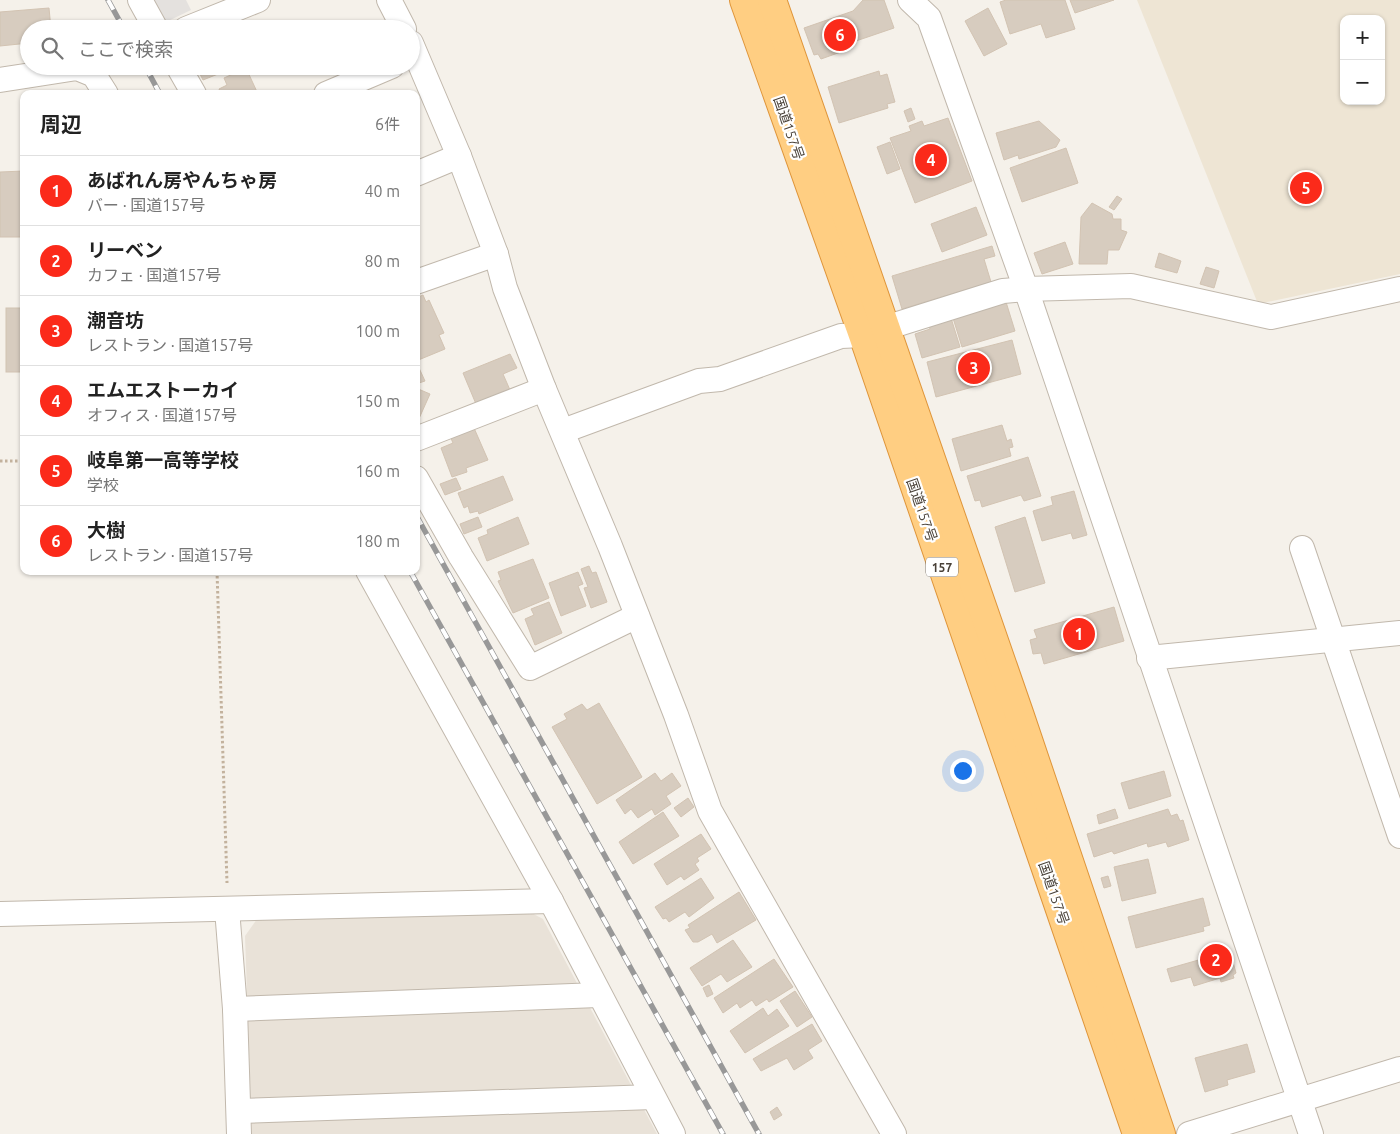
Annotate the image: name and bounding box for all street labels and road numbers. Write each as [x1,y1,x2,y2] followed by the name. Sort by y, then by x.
[771,94,807,162] street label: 国道157号
[904,476,940,544] street label: 国道157号
[926,558,958,576] road number: 157
[1036,859,1072,927] street label: 国道157号

